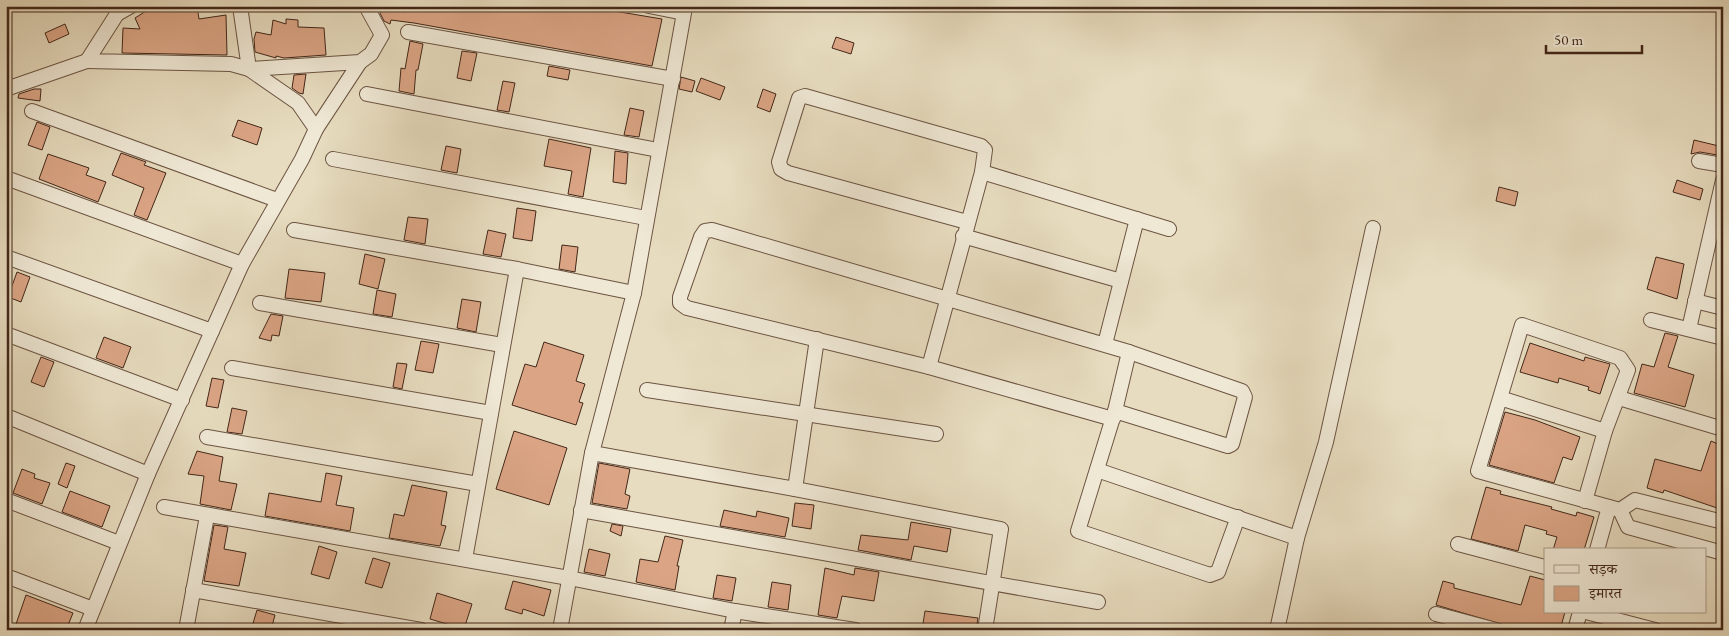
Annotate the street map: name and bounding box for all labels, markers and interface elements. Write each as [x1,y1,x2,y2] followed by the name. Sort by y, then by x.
[1546,22,1643,54] scale bar
[1554,30,1583,49] text: 50 m
[1544,548,1706,614] legend
[1588,559,1618,578] text: सड़क
[1588,583,1623,602] text: इमारत

